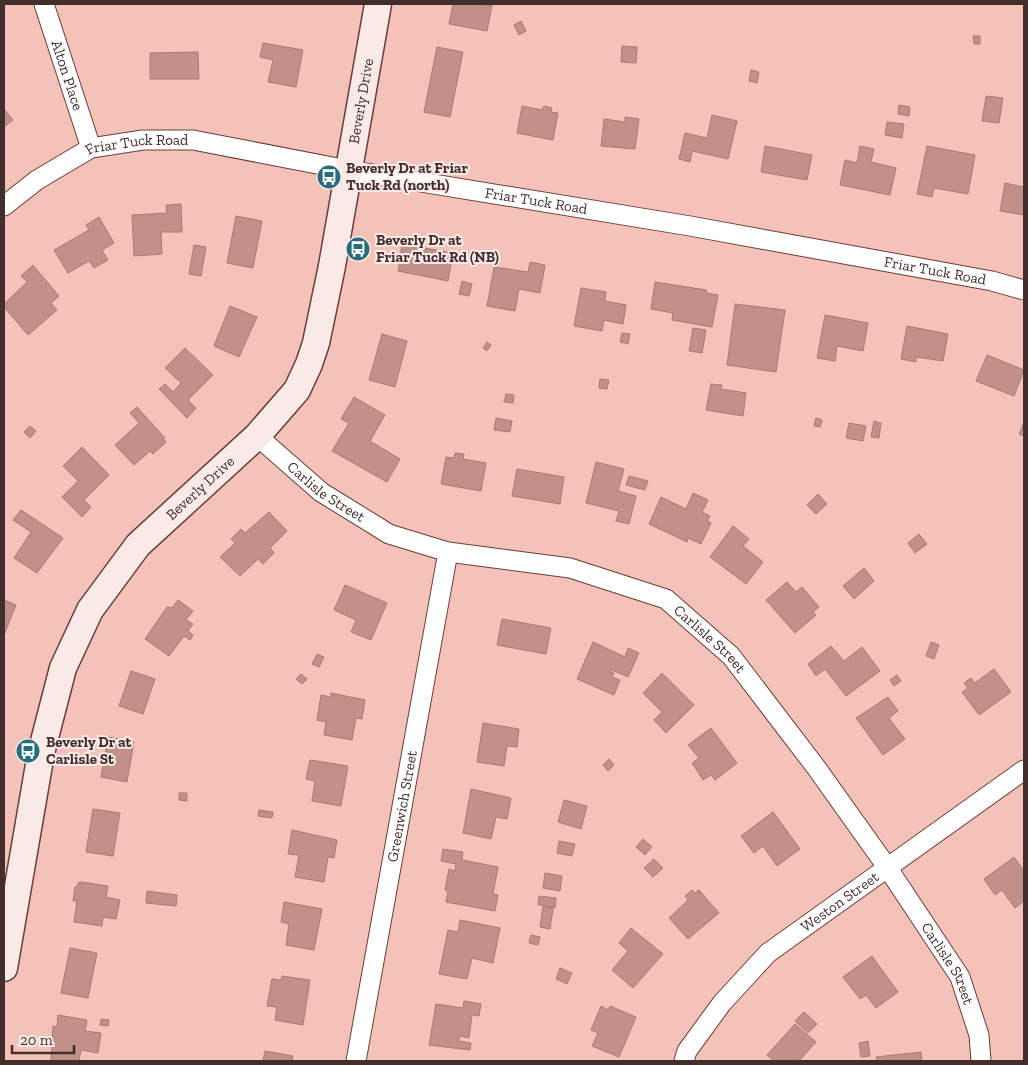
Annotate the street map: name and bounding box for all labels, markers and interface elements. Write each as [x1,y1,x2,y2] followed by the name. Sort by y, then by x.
[47,38,87,113] street label: Alton Place
[345,57,377,145] street label: Beverly Drive
[82,131,189,159] street label: Friar Tuck Road
[346,159,468,194] place label: Beverly Dr at Friar Tuck Rd (north)
[316,164,342,190] bus stop icon: Beverly Dr at Friar Tuck Rd (north)
[484,184,589,218] street label: Friar Tuck Road
[376,231,499,266] place label: Beverly Dr at Friar Tuck Rd (NB)
[345,236,371,262] bus stop icon: Beverly Dr at Friar Tuck Rd (NB)
[883,253,988,289] street label: Friar Tuck Road
[162,452,238,524] street label: Beverly Drive
[283,458,369,526] street label: Carlisle Street
[670,601,750,677] street label: Carlisle Street
[46,733,132,768] place label: Beverly Dr at Carlisle St
[15,738,41,764] bus stop icon: Beverly Dr at Carlisle St
[383,748,421,863] street label: Greenwich Street
[797,867,883,936] street label: Weston Street
[917,919,978,1007] street label: Carlisle Street
[12,1022,75,1054] scale bar
[20,1031,53,1049] text: 20 m

